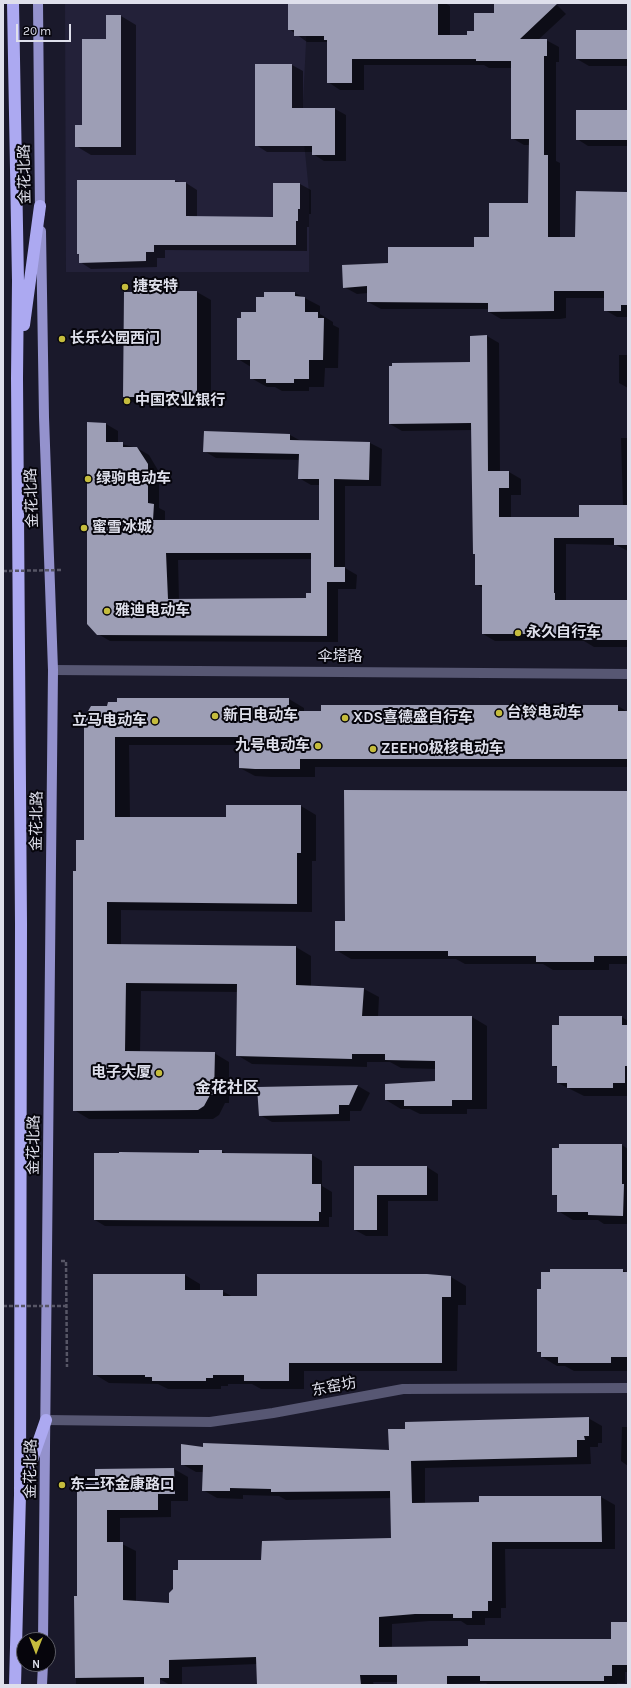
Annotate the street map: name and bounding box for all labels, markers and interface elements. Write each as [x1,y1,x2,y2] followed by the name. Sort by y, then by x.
[18,16,73,42] scale bar
[23,24,51,38] text: 20 m
[15,144,35,204] street label: 金花北路
[133,278,178,296] place label: 捷安特
[120,282,130,292] marker: 捷安特
[70,330,160,348] place label: 长乐公园西门
[57,334,67,344] marker: 长乐公园西门
[135,392,225,410] place label: 中国农业银行
[122,396,132,406] marker: 中国农业银行
[22,468,42,528] street label: 金花北路
[96,470,171,488] place label: 绿驹电动车
[83,474,93,484] marker: 绿驹电动车
[92,519,152,537] place label: 蜜雪冰城
[79,523,89,533] marker: 蜜雪冰城
[115,602,190,620] place label: 雅迪电动车
[102,606,112,616] marker: 雅迪电动车
[526,624,601,642] place label: 永久自行车
[513,628,523,638] marker: 永久自行车
[318,648,362,666] street label: 伞塔路
[507,704,582,722] place label: 台铃电动车
[223,707,298,725] place label: 新日电动车
[494,708,504,718] marker: 台铃电动车
[353,709,473,727] place label: XDS喜德盛自行车
[210,711,220,721] marker: 新日电动车
[72,712,147,730] place label: 立马电动车
[340,713,350,723] marker: XDS喜德盛自行车
[150,716,160,726] marker: 立马电动车
[235,737,310,755] place label: 九号电动车
[381,740,504,758] place label: ZEEHO极核电动车
[313,741,323,751] marker: 九号电动车
[368,744,378,754] marker: ZEEHO极核电动车
[27,791,47,851] street label: 金花北路
[91,1064,151,1082] place label: 电子大厦
[154,1068,164,1078] marker: 电子大厦
[195,1078,259,1098] district label: 金花社区
[24,1115,44,1175] street label: 金花北路
[310,1374,358,1400] street label: 东窑坊
[21,1439,41,1499] street label: 金花北路
[70,1476,175,1494] place label: 东二环金康路口
[57,1480,67,1490] marker: 东二环金康路口
[16,1632,56,1672] north arrow
[32,1657,40,1670] text: N

